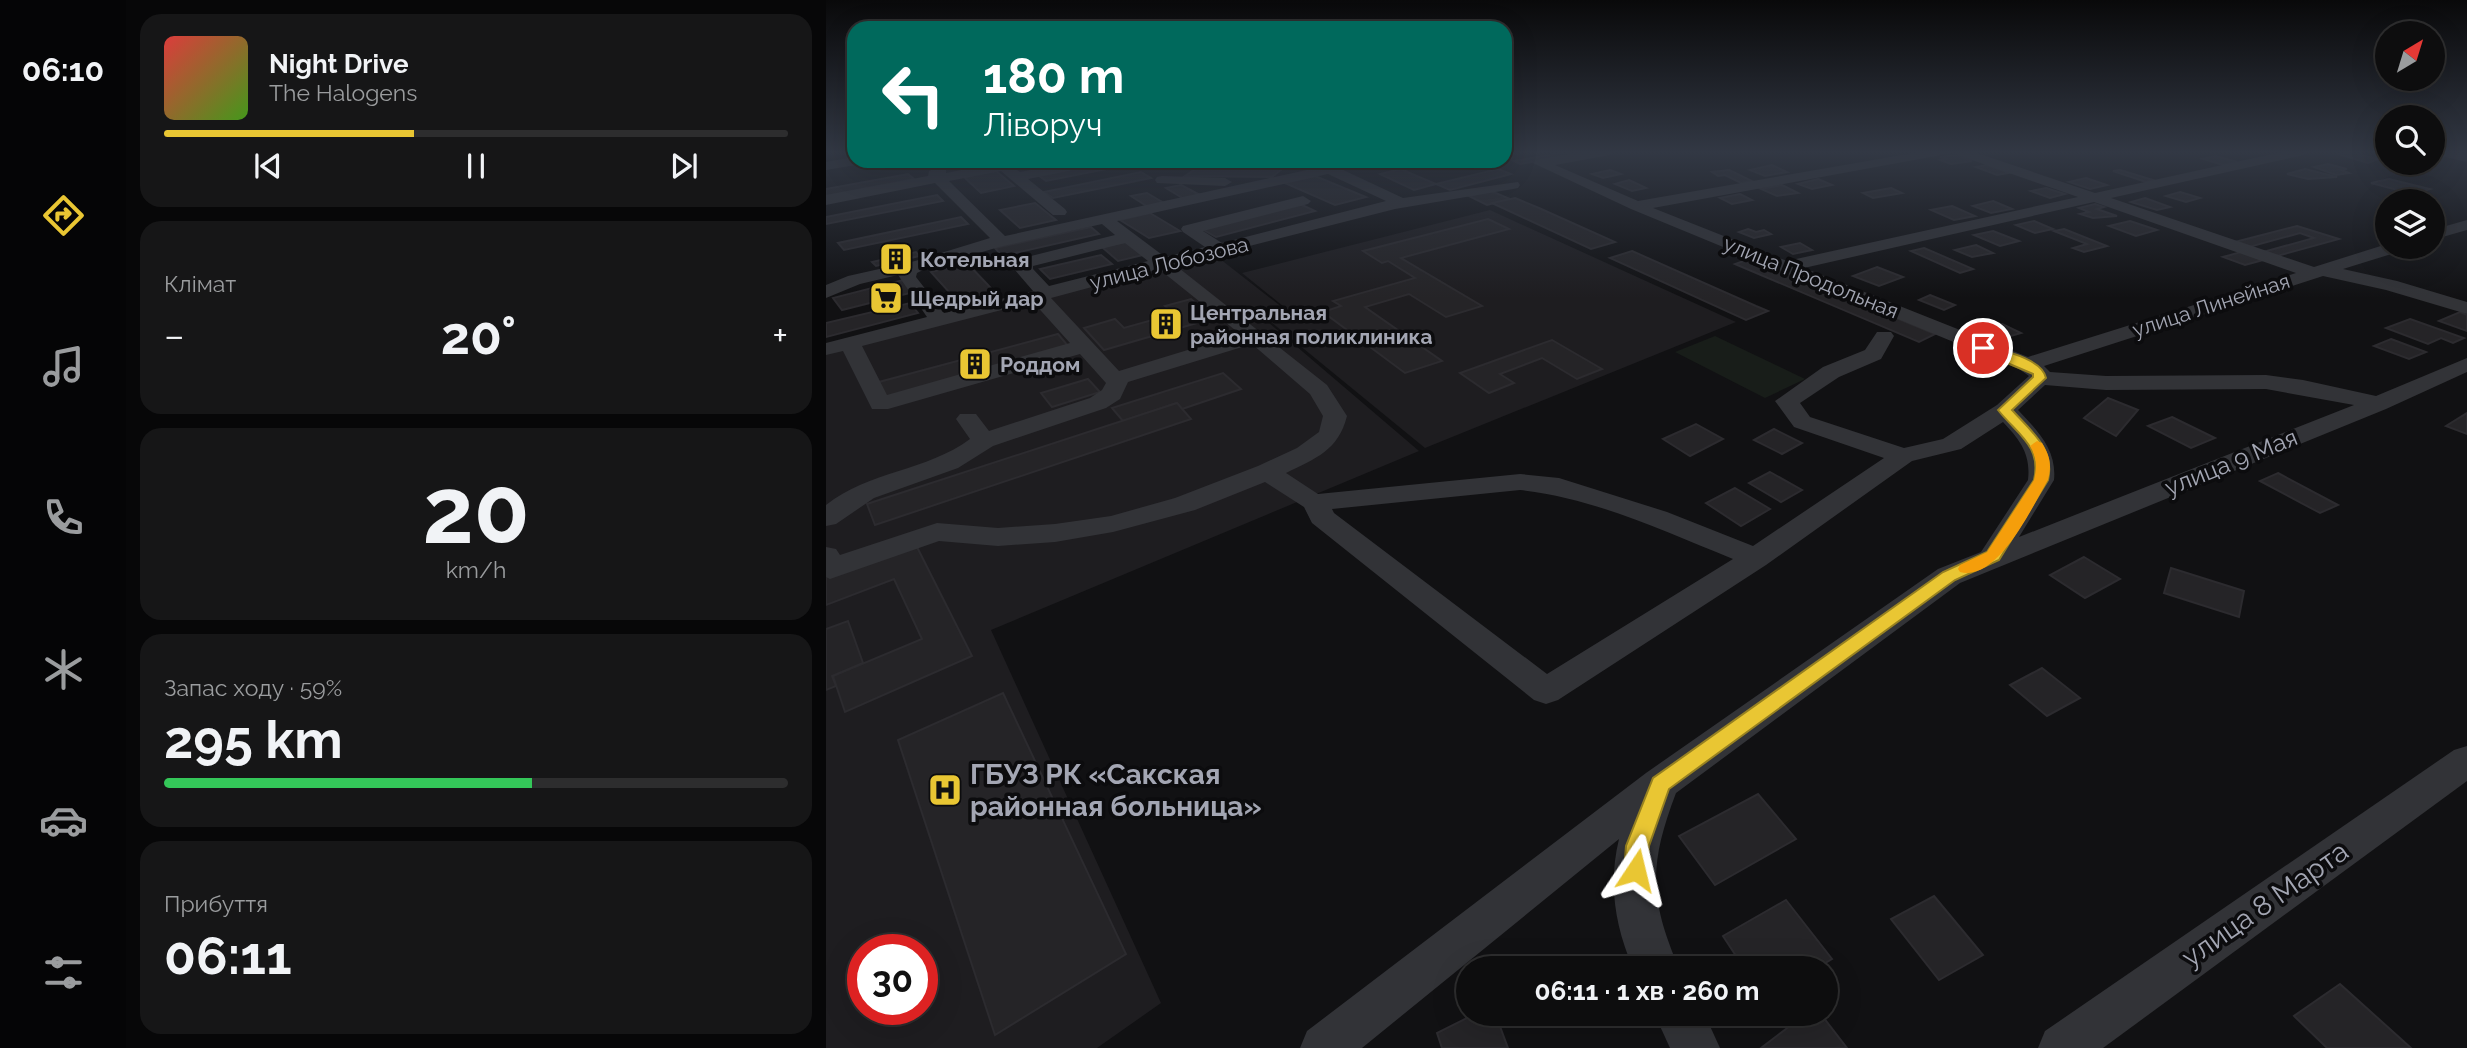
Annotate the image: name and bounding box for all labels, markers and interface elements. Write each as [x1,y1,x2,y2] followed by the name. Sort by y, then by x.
[2375,21,2445,91] north arrow
[2375,21,2445,259] map controls
[983,47,1124,104] text: 180 m
[269,49,408,79] text: Night Drive
[868,49,959,140] icon: left
[22,51,104,88] text: 06:10
[269,79,417,106] text: The Halogens
[2375,105,2445,175] button: search
[983,106,1102,143] text: Ліворуч
[249,147,287,185] icon: previous
[457,147,495,185] icon: pause
[665,147,703,185] icon: next
[2375,189,2445,259] button: layers
[39,191,88,240] icon: directions
[1720,230,1902,324] street label: улица Продольная
[1087,231,1251,295] street label: улица Лобозова
[877,240,915,278] building icon: Котельная
[920,247,1030,272] place label: Котельная
[2129,268,2293,342] street label: улица Линейная
[164,270,236,297] text: Клімат
[867,279,905,317] supermarket icon: Щедрый дар
[910,286,1044,311] place label: Щедрый дар
[1190,300,1433,349] place label: Центральная районная поликлиника
[441,305,516,366] text: 20°
[1147,305,1185,343] building icon: Центральная районная поликлиника
[164,313,184,358] text: −
[772,313,788,358] text: +
[1953,318,2013,378] pin
[1964,329,2002,367] icon: arrive
[39,342,88,391] icon: music
[956,345,994,383] building icon: Роддом
[1000,352,1080,377] place label: Роддом
[2160,422,2302,502] street label: улица 9 Мая
[422,457,530,564] text: 20
[39,493,88,542] icon: phone
[446,556,506,583] text: km/h
[39,645,88,694] icon: climate
[164,674,342,701] text: Запас ходу · 59%
[164,709,343,770] text: 295 km
[970,758,1262,823] place label: ГБУЗ РК «Сакская районная больница»
[926,771,964,809] hospital icon: ГБУЗ РК «Сакская районная больница»
[39,796,88,845] icon: car
[1599,833,1673,907] position arrow
[2175,834,2355,974] street label: улица 8 Марта
[164,890,268,917] text: Прибуття
[164,925,292,986] text: 06:11
[847,934,938,1025] speed limit sign: 30
[39,948,88,997] icon: filters
[1535,976,1759,1006] text: 06:11 · 1 хв · 260 m

